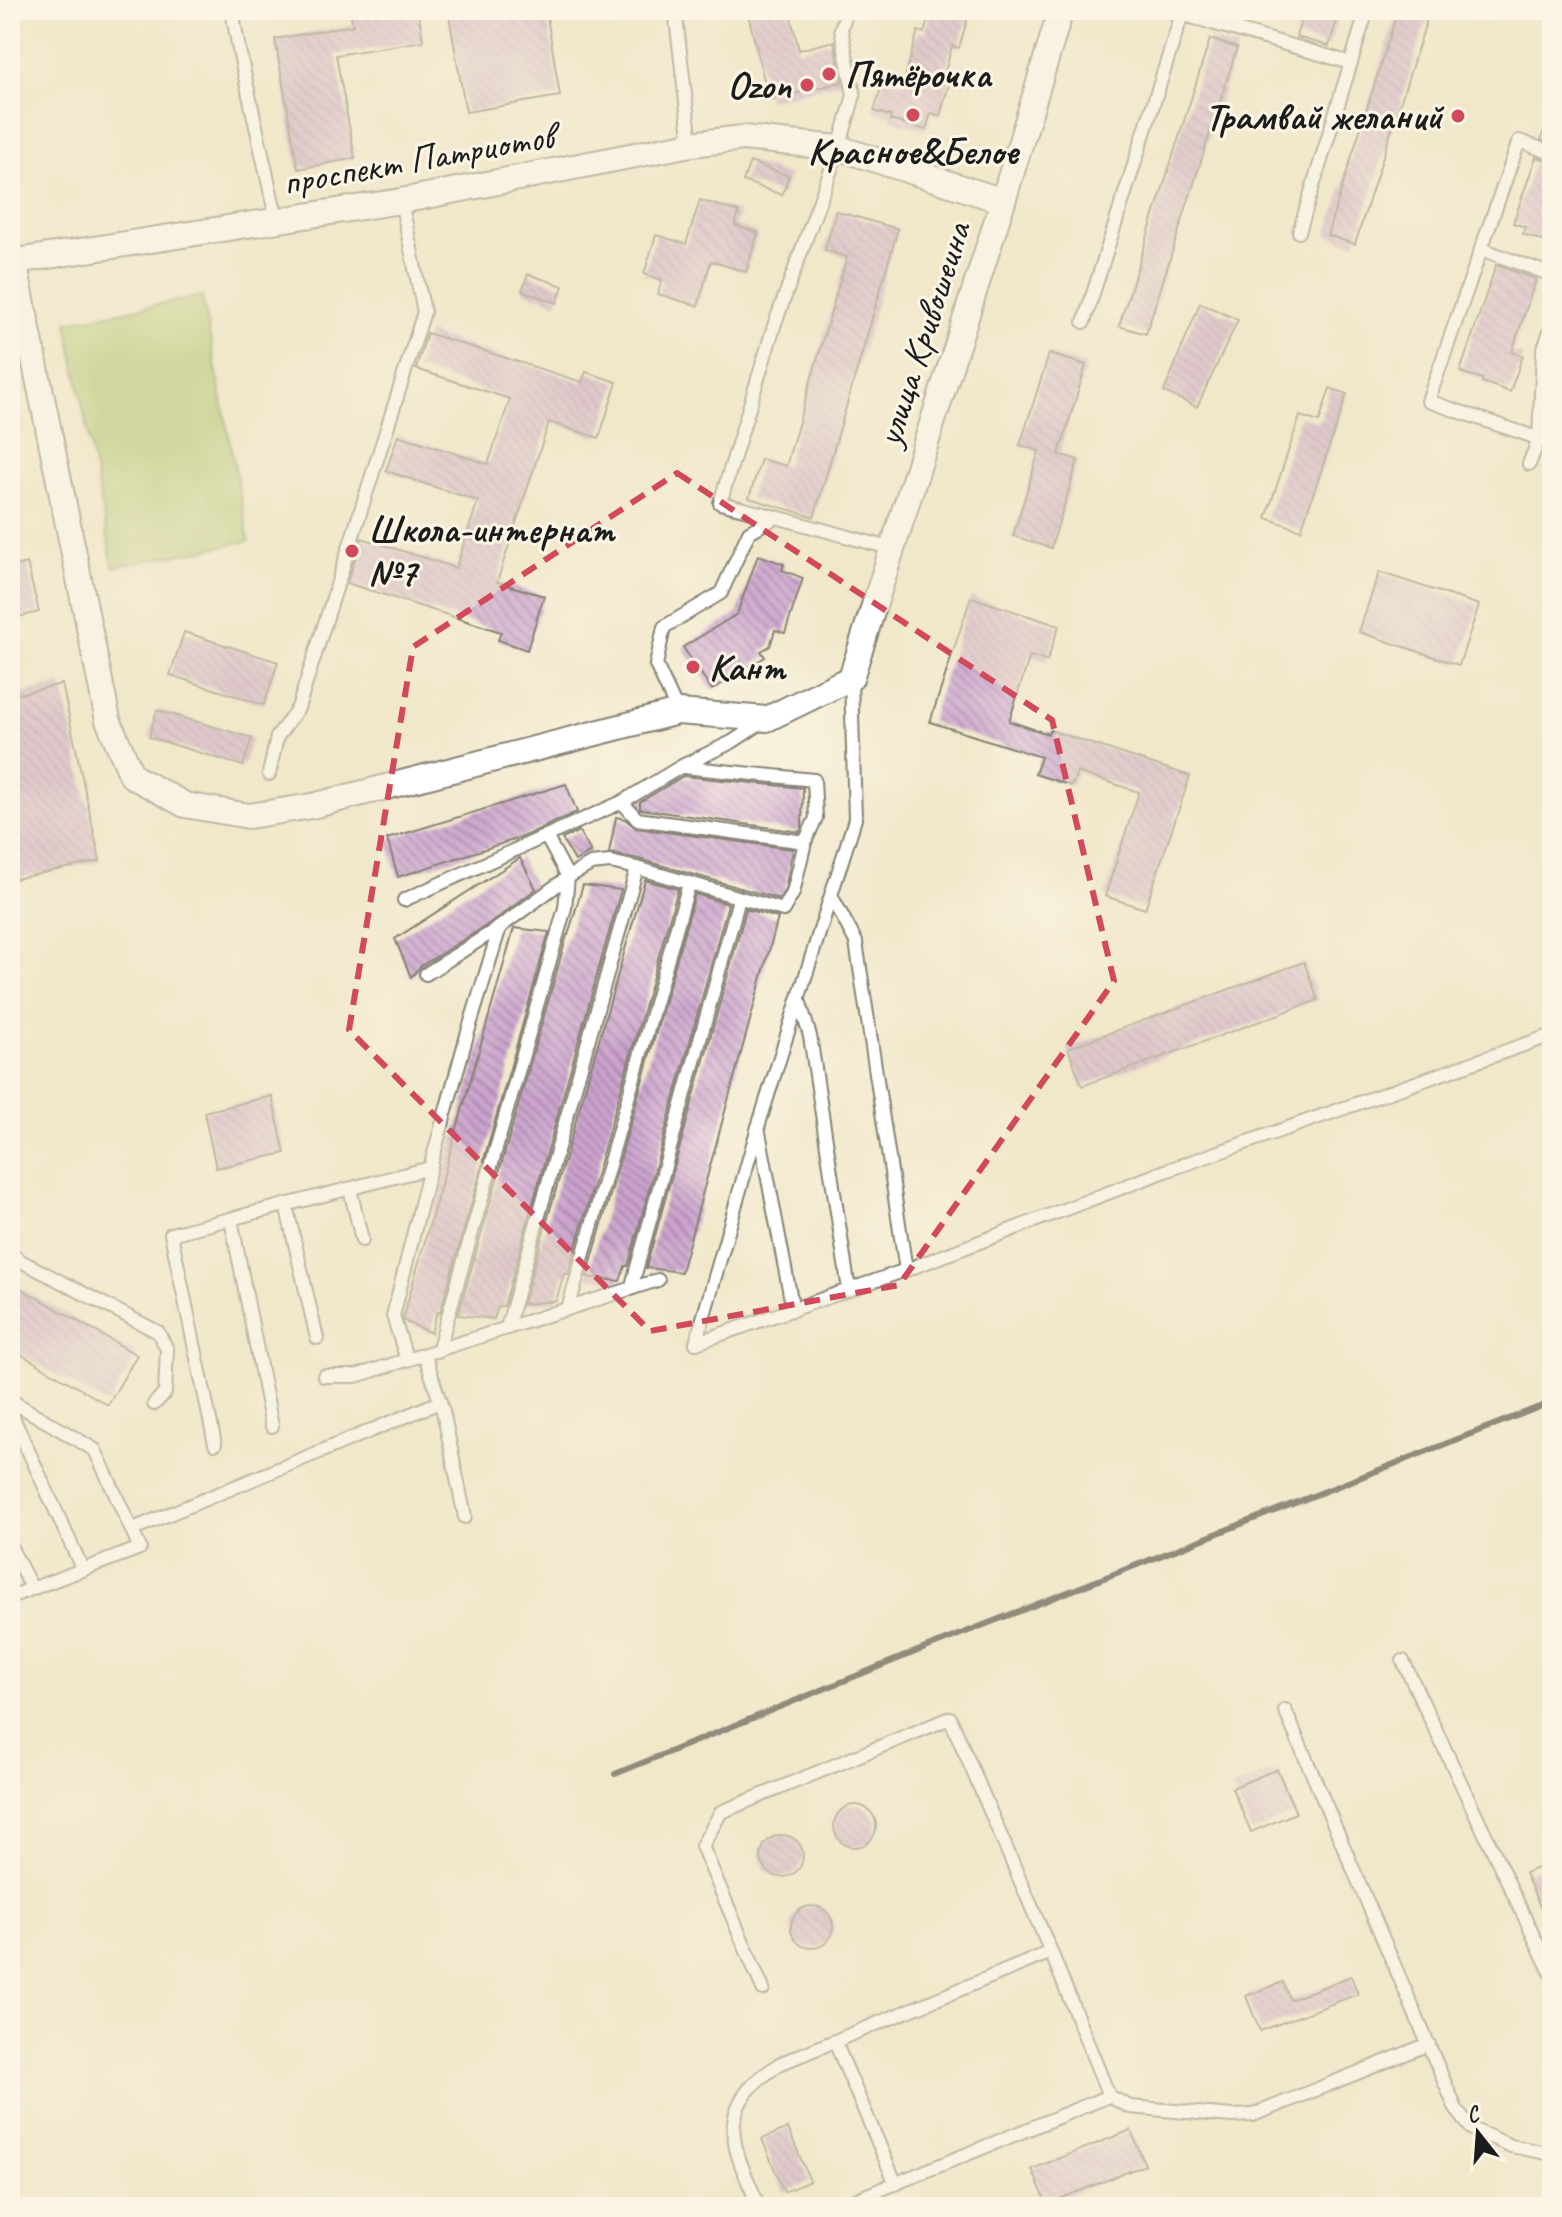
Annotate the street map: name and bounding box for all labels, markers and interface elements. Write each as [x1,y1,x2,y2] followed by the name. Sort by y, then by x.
[845,51,993,98] place label: Пятёрочка
[728,62,793,109] place label: Ozon
[820,65,838,83] marker: Пятёрочка
[798,76,816,94] marker: Ozon
[1205,93,1445,140] place label: Трамвай желаний
[904,106,922,124] marker: Красное&Белое
[1449,107,1467,125] marker: Трамвай желаний
[279,111,565,206] street label: проспект Патриотов
[808,128,1021,175] place label: Красное&Белое
[864,214,982,454] street label: улица Кривошеина
[368,506,617,597] place label: Школа-интернат №7
[343,542,361,560] marker: Школа-интернат №7
[709,644,788,691] place label: Кант
[684,658,702,676] marker: Кант
[1438,2093,1518,2173] north arrow
[1463,2099,1485,2130] text: С

